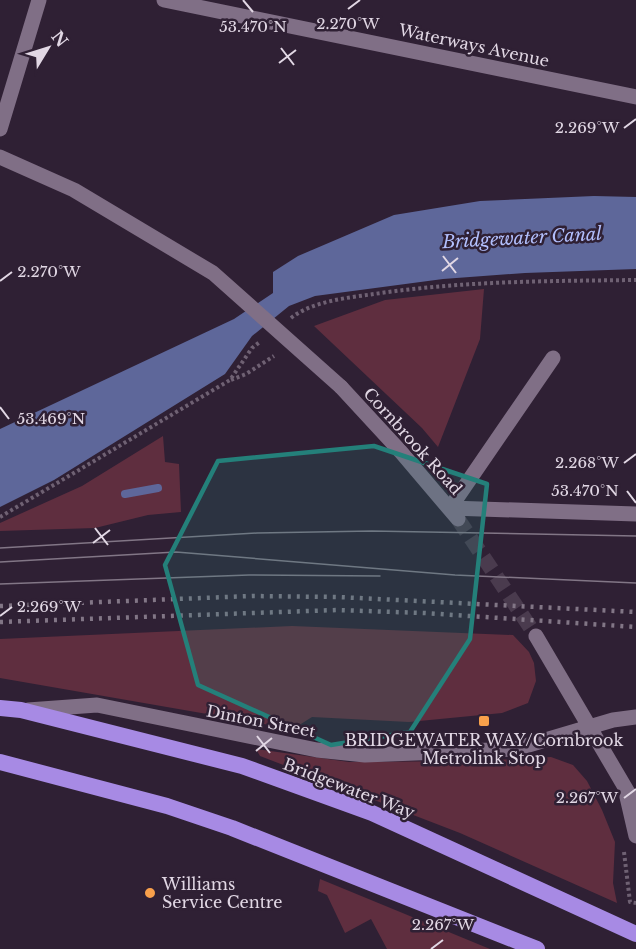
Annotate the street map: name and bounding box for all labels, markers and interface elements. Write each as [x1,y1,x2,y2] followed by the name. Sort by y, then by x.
[316,14,380,33] text: 2.270°W
[219,17,287,36] text: 53.470°N
[18,18,78,78] north arrow
[396,19,551,71] street label: Waterways Avenue
[47,27,72,51] text: N
[555,118,620,137] text: 2.269°W
[441,223,603,253] water label: Bridgewater Canal
[17,262,81,281] text: 2.270°W
[360,383,467,499] street label: Cornbrook Road
[17,409,85,428] text: 53.469°N
[555,453,619,472] text: 2.268°W
[551,481,619,500] text: 53.470°N
[17,597,82,616] text: 2.269°W
[205,701,317,741] street label: Dinton Street
[477,714,491,728] marker: BRIDGEWATER WAY/Cornbrook Metrolink Stop
[345,730,623,768] place label: BRIDGEWATER WAY/Cornbrook Metrolink Stop
[280,754,418,823] street label: Bridgewater Way
[556,788,619,807] text: 2.267°W
[161,874,282,912] place label: Williams Service Centre
[143,886,157,900] marker: Williams Service Centre
[412,915,475,934] text: 2.267°W

